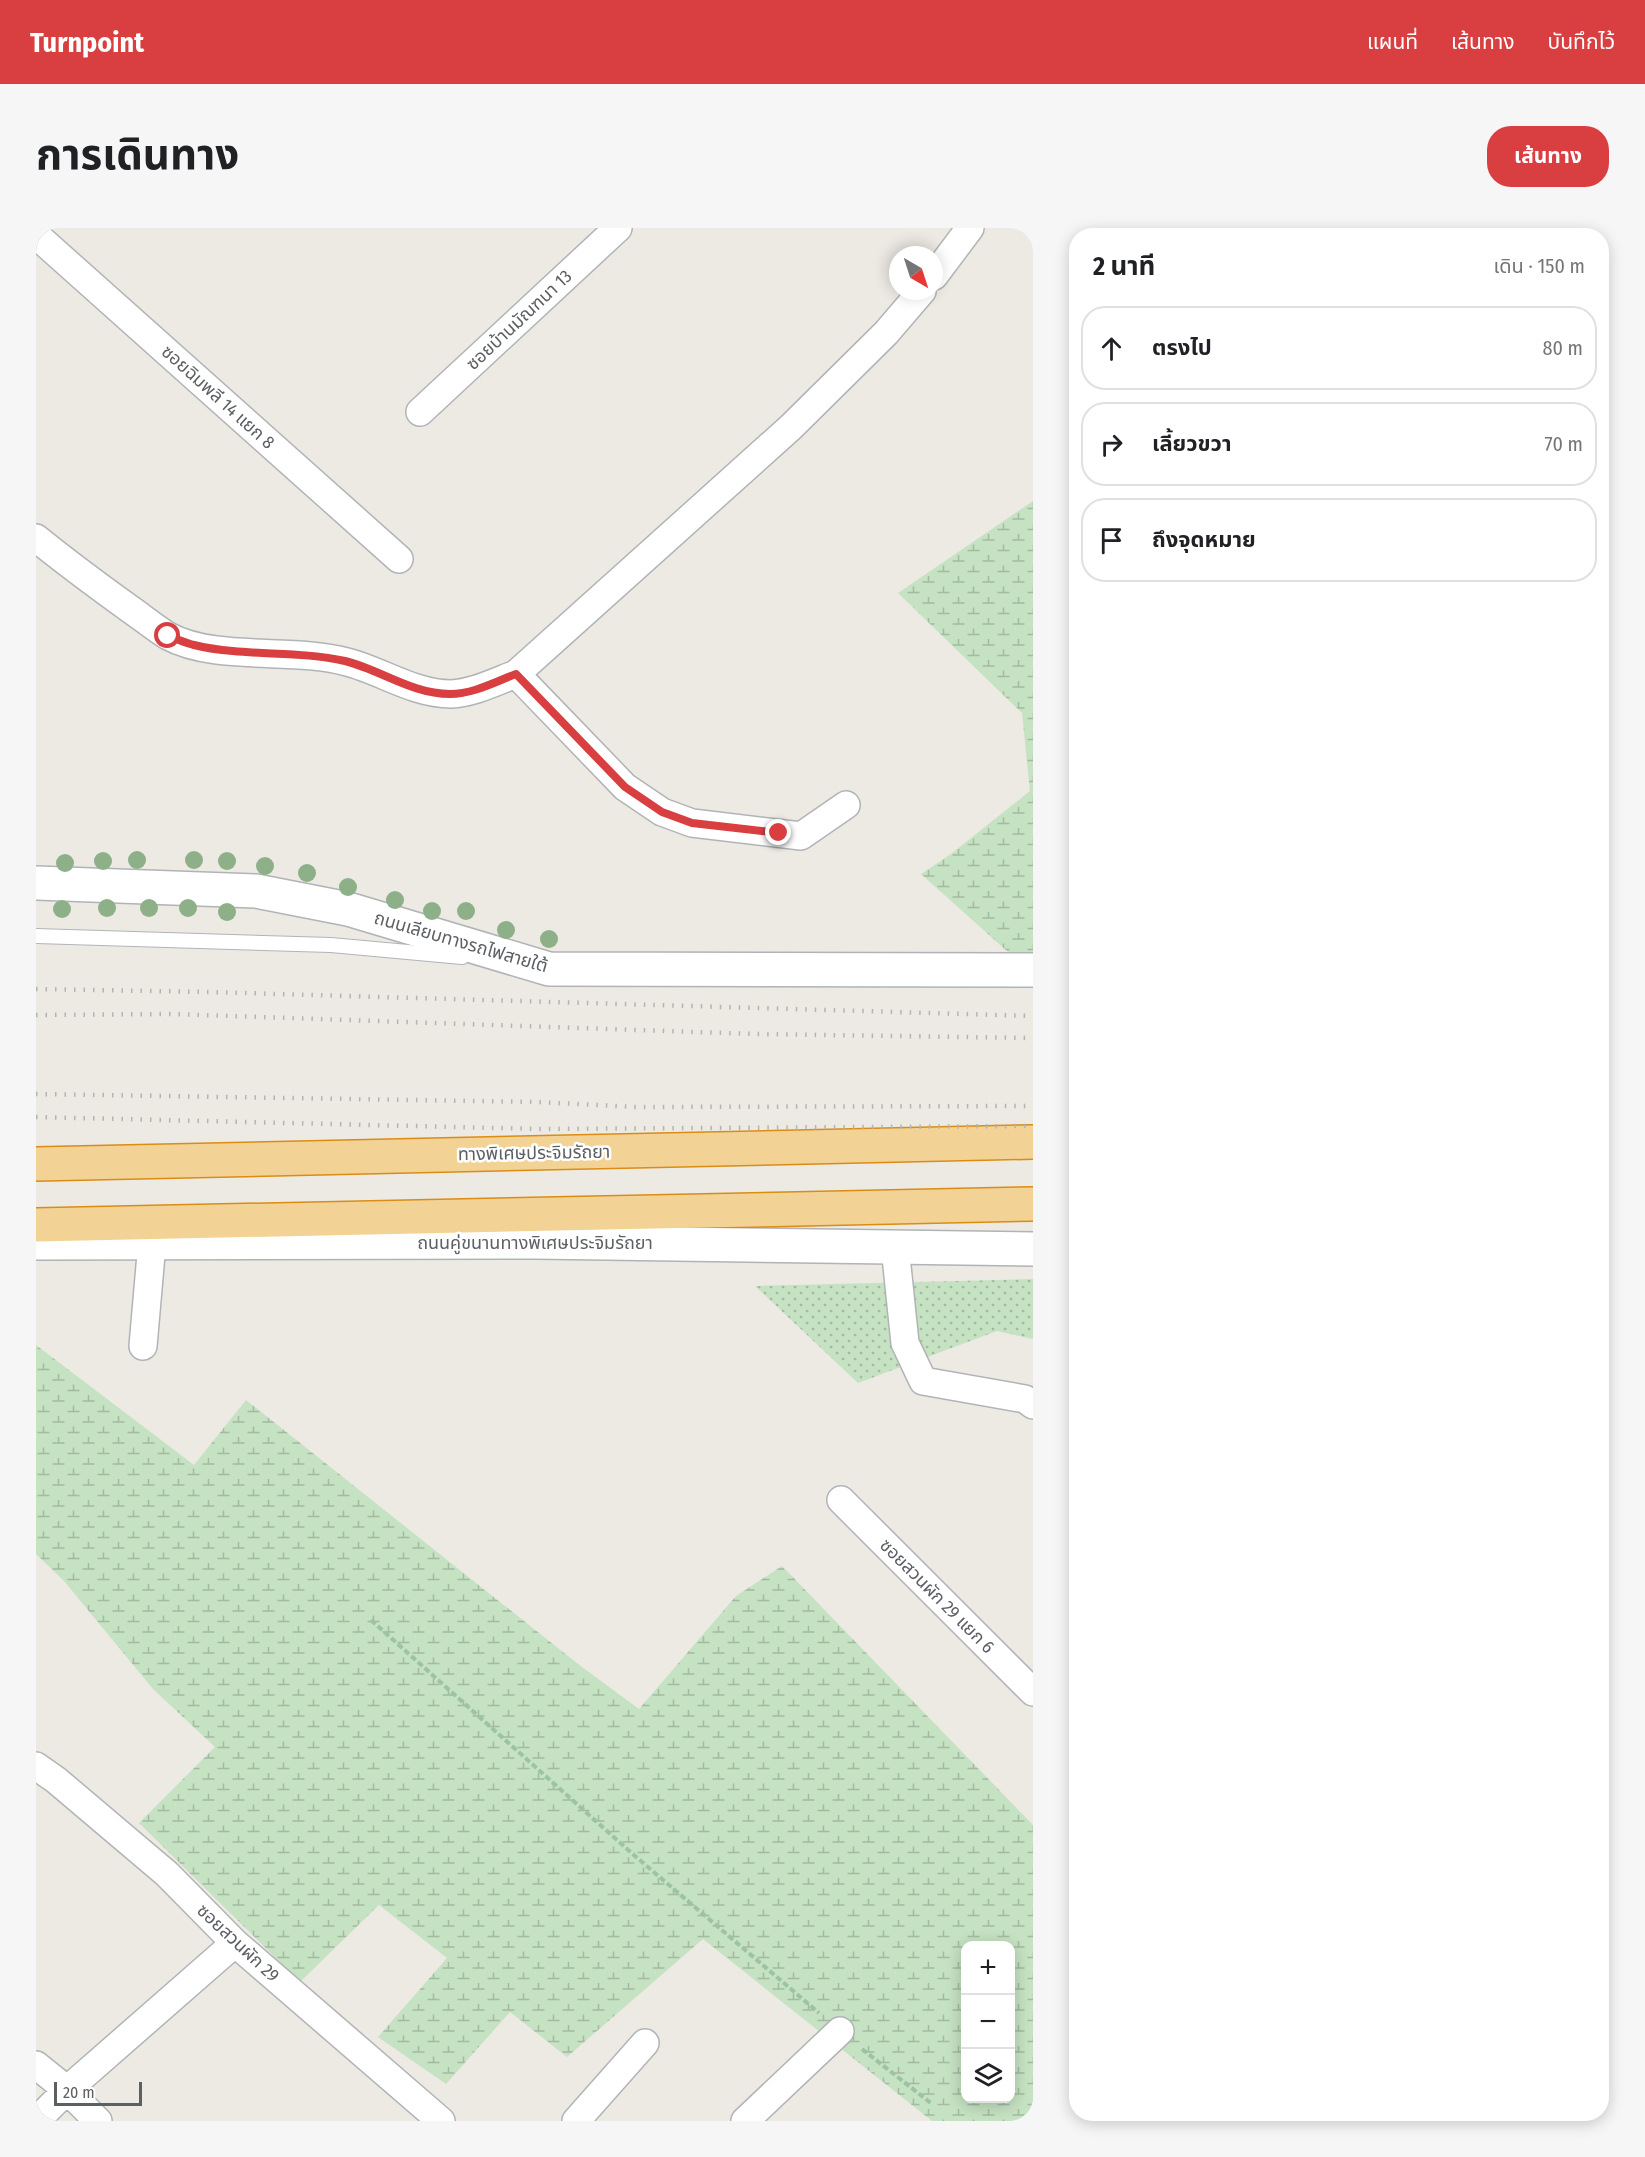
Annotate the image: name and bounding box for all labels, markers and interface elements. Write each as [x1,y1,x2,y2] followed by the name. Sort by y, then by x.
[30,26,144,59] text: Turnpoint
[1367,29,1418,55] text: แผนที่
[1451,29,1515,55] text: เส้นทาง
[1548,29,1615,55] text: บันทึกไว้
[1487,126,1609,187] button: เส้นทาง
[36,130,239,180] text: การเดินทาง
[889,246,943,300] north arrow
[1093,251,1155,282] text: 2 นาที
[1494,254,1585,278] text: เดิน · 150 m
[462,265,576,375] street label: ซอยบ้านมัณฑนา 13
[1095,332,1128,365] icon: ahead
[1152,334,1212,361] text: ตรงไป
[1543,336,1583,360] text: 80 m
[157,341,279,453] street label: ซอยฉิมพลี 14 แยก 8
[1095,428,1128,461] icon: right
[1152,430,1232,457] text: เลี้ยวขวา
[1545,432,1583,456] text: 70 m
[1095,524,1128,557] icon: arrive
[1152,526,1256,553] text: ถึงจุดหมาย
[154,622,180,648] route start
[765,819,791,845] route end
[372,907,550,977] street label: ถนนเลียบทางรถไฟสายใต้
[458,1141,610,1165] street label: ทางพิเศษประจิมรัถยา
[417,1232,653,1255] street label: ถนนคู่ขนานทางพิเศษประจิมรัถยา
[875,1534,999,1658] street label: ซอยสวนผัก 29 แยก 6
[192,1899,284,1987] street label: ซอยสวนผัก 29
[961,1941,1015,2103] map controls
[961,1941,1015,1995] button: +
[961,1995,1015,2049] button: −
[961,2049,1015,2103] button: layers
[54,2079,142,2106] scale bar
[63,2083,94,2102] text: 20 m

